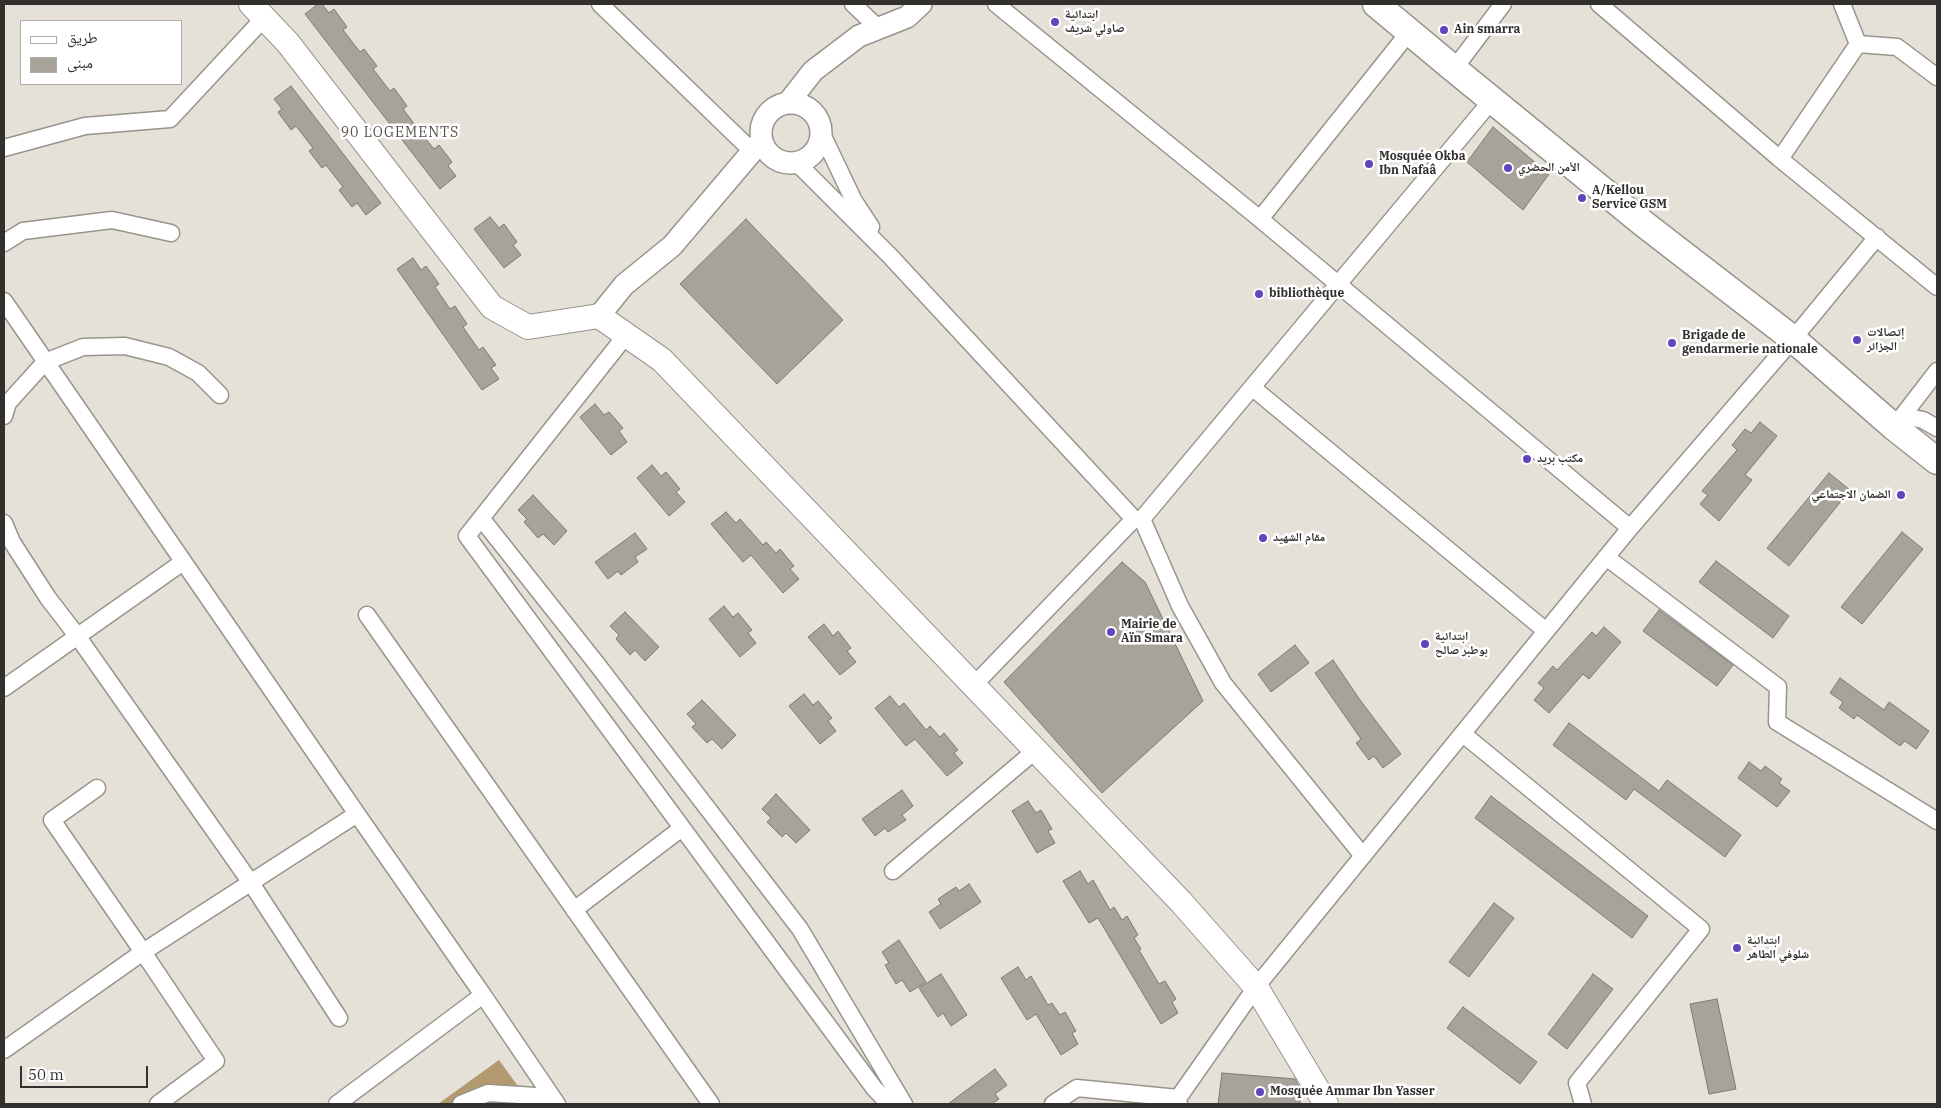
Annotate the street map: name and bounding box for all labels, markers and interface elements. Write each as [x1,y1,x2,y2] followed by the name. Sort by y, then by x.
[1065,8,1125,36] place label: ابتدائية صاولي شريف
[1049,16,1061,28] marker: ابتدائية صاولي شريف
[20,20,182,85] legend
[1454,23,1520,37] place label: Ain smarra
[1438,24,1450,36] marker: Ain smarra
[67,28,98,47] text: طريق
[67,53,93,72] text: مبنى
[339,125,461,141] district label: 90 LOGEMENTS
[1379,150,1466,178] place label: Mosquée Okba Ibn Nafaâ
[1363,158,1375,170] marker: Mosquée Okba Ibn Nafaâ
[1518,161,1580,175] place label: الأمن الحضري
[1502,162,1514,174] marker: الأمن الحضري
[1592,184,1667,212] place label: A/Kellou Service GSM
[1576,192,1588,204] marker: A/Kellou Service GSM
[1269,287,1344,301] place label: bibliothèque
[1253,288,1265,300] marker: bibliothèque
[1867,326,1904,354] place label: إتصالات الجزائر
[1682,329,1818,357] place label: Brigade de gendarmerie nationale
[1851,334,1863,346] marker: إتصالات الجزائر
[1666,337,1678,349] marker: Brigade de gendarmerie nationale
[1537,452,1583,466] place label: مكتب بريد
[1521,453,1533,465] marker: مكتب بريد
[1811,488,1891,502] place label: الضمان الاجتماعي
[1895,489,1907,501] marker: الضمان الاجتماعي
[1273,531,1325,545] place label: مقام الشهيد
[1257,532,1269,544] marker: مقام الشهيد
[1121,618,1183,646] place label: Mairie de Aïn Smara
[1105,626,1117,638] marker: Mairie de Aïn Smara
[1435,630,1488,658] place label: ابتدائية بوطبر صالح
[1419,638,1431,650] marker: ابتدائية بوطبر صالح
[1747,934,1809,962] place label: ابتدائية شلوفي الطاهر
[1731,942,1743,954] marker: ابتدائية شلوفي الطاهر
[22,1056,150,1088] scale bar
[28,1065,64,1084] text: 50 m
[1270,1085,1435,1099] place label: Mosquée Ammar Ibn Yasser
[1254,1086,1266,1098] marker: Mosquée Ammar Ibn Yasser

